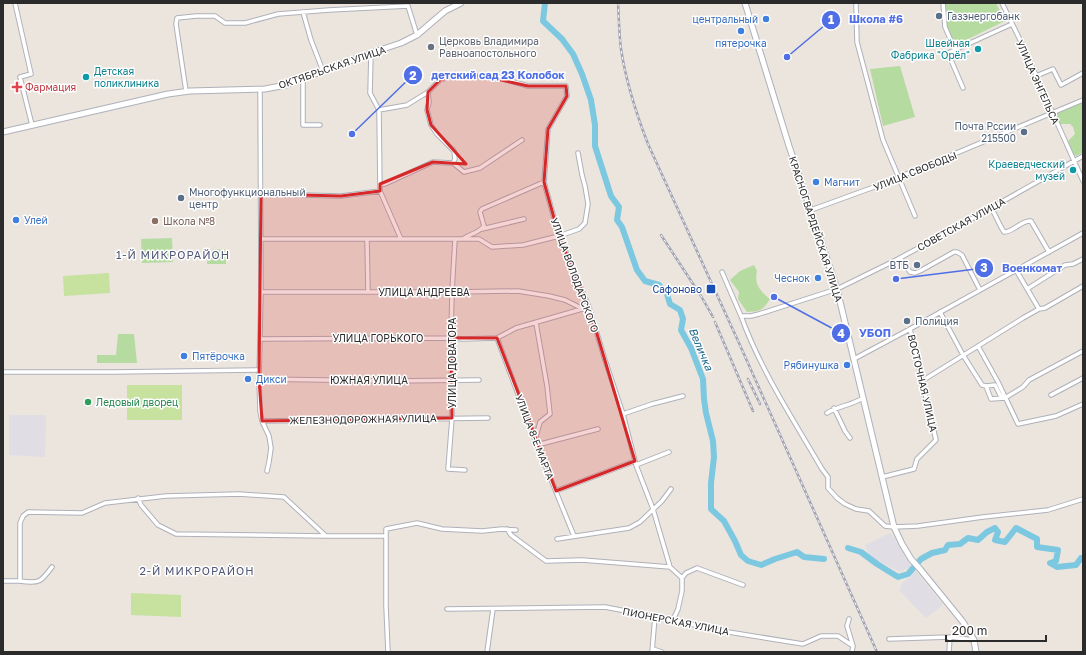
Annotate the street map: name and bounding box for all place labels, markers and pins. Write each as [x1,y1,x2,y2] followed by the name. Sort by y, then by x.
[821,8,911,31] callout: Школа #6
[947,10,1020,22] place label: Газэнергобанк
[934,11,944,21] marker: Газэнергобанк
[693,13,758,25] place label: центральный
[761,14,771,24] marker: центральный
[736,26,746,36] marker: пятерочка
[439,35,539,59] place label: Церковь Владимира Равноапостольного
[715,37,767,49] place label: пятерочка
[891,37,970,61] place label: Швейная Фабрика "Орёл"
[426,42,436,52] marker: Церковь Владимира Равноапостольного
[973,44,983,54] marker: Швейная Фабрика "Орёл"
[403,64,573,87] callout: детский сад 23 Колобок
[94,65,159,89] place label: Детская поликлиника
[81,72,91,82] marker: Детская поликлиника
[25,81,76,93] place label: Фармация
[12,82,22,92] marker: Фармация
[955,120,1016,144] place label: Почта Рссии 215500
[1019,127,1029,137] marker: Почта Рссии 215500
[988,158,1065,182] place label: Краеведческий музей
[1068,165,1078,175] marker: Краеведческий музей
[824,176,860,188] place label: Магнит
[811,177,821,187] marker: Магнит
[189,186,306,210] place label: Многофункциональный центр
[176,193,186,203] marker: Многофункциональный центр
[24,214,48,226] place label: Улей
[11,215,21,225] marker: Улей
[163,215,215,227] place label: Школа №8
[150,216,160,226] marker: Школа №8
[974,257,1070,280] callout: Военкомат
[889,259,909,271] place label: ВТБ
[912,260,922,270] marker: ВТБ
[774,272,810,284] place label: Чеснок
[813,273,823,283] marker: Чеснок
[652,283,702,295] place label: Сафоново
[705,283,717,295] marker: Сафоново
[915,315,958,327] place label: Полиция
[902,316,912,326] marker: Полиция
[831,322,899,345] callout: УБОП
[192,350,245,362] place label: Пятёрочка
[179,351,189,361] marker: Пятёрочка
[784,359,839,371] place label: Рябинушка
[842,360,852,370] marker: Рябинушка
[256,373,287,385] place label: Дикси
[243,374,253,384] marker: Дикси
[96,396,178,408] place label: Ледовый дворец
[83,397,93,407] marker: Ледовый дворец

